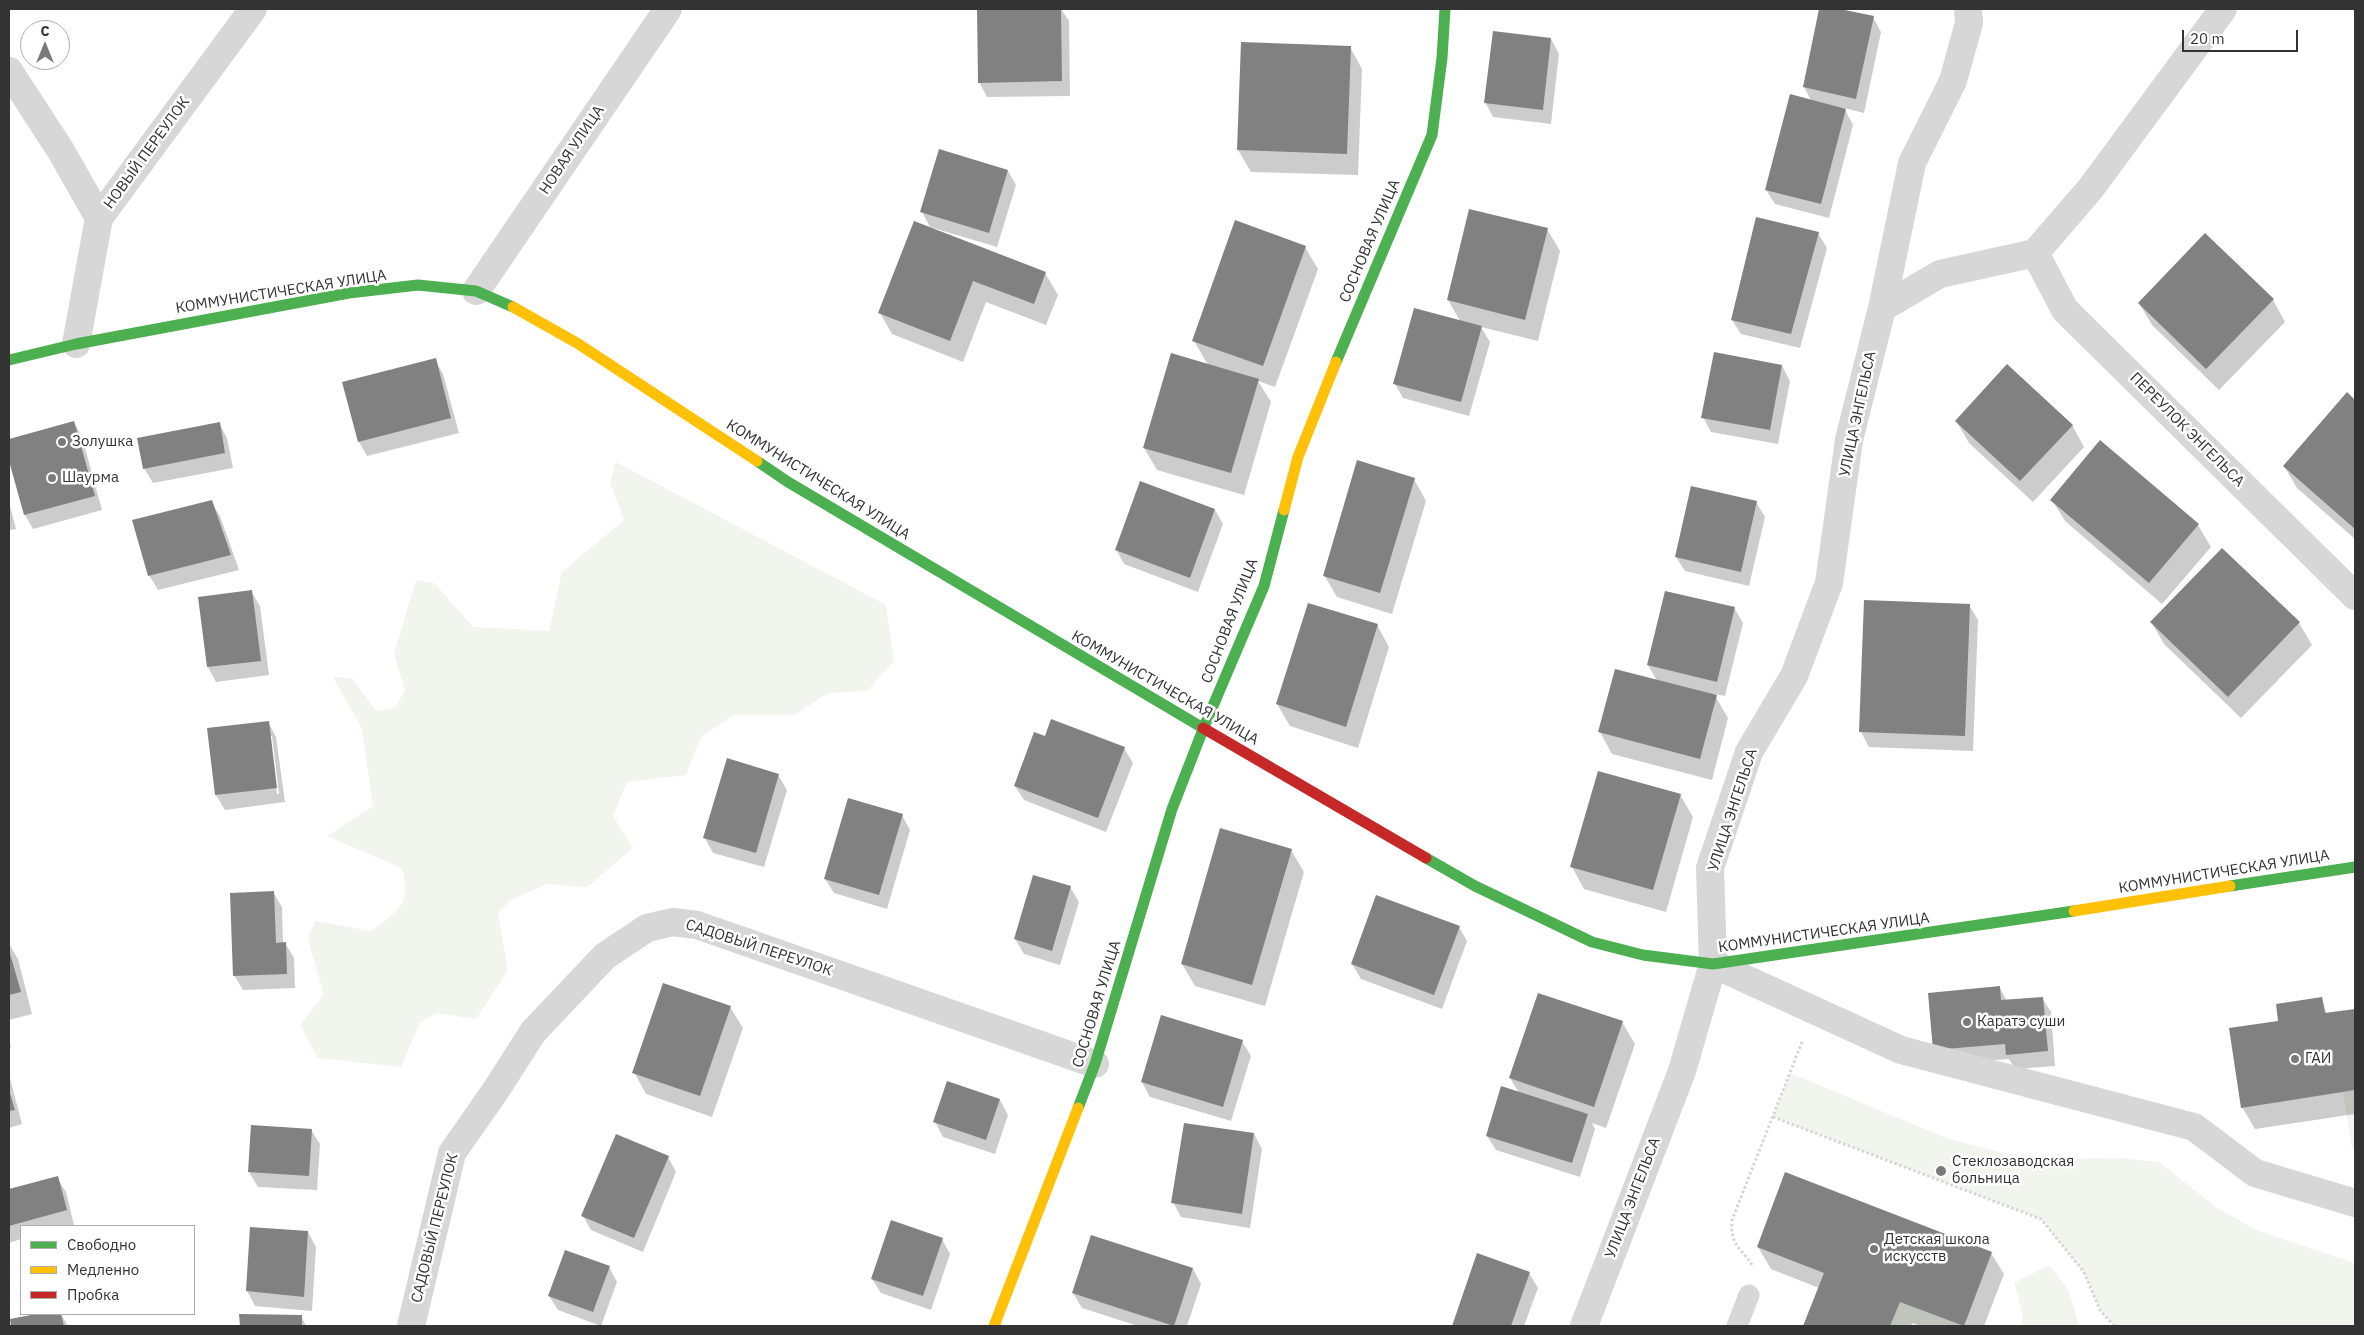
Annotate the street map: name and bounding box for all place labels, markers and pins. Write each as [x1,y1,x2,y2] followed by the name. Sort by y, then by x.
[72,433,133,451] place label: Золушка
[56,436,68,448] marker: Золушка
[62,469,119,487] place label: Шаурма
[46,472,58,484] marker: Шаурма
[1977,1013,2065,1031] place label: Каратэ суши
[1961,1016,1973,1028] marker: Каратэ суши
[2305,1050,2331,1068] place label: ГАИ
[2289,1053,2301,1065] marker: ГАИ
[1952,1153,2074,1188] place label: Стеклозаводская больница
[1934,1164,1948,1178] marker: Стеклозаводская больница
[1884,1231,1990,1266] place label: Детская школа искусств
[1868,1243,1880,1255] marker: Детская школа искусств

